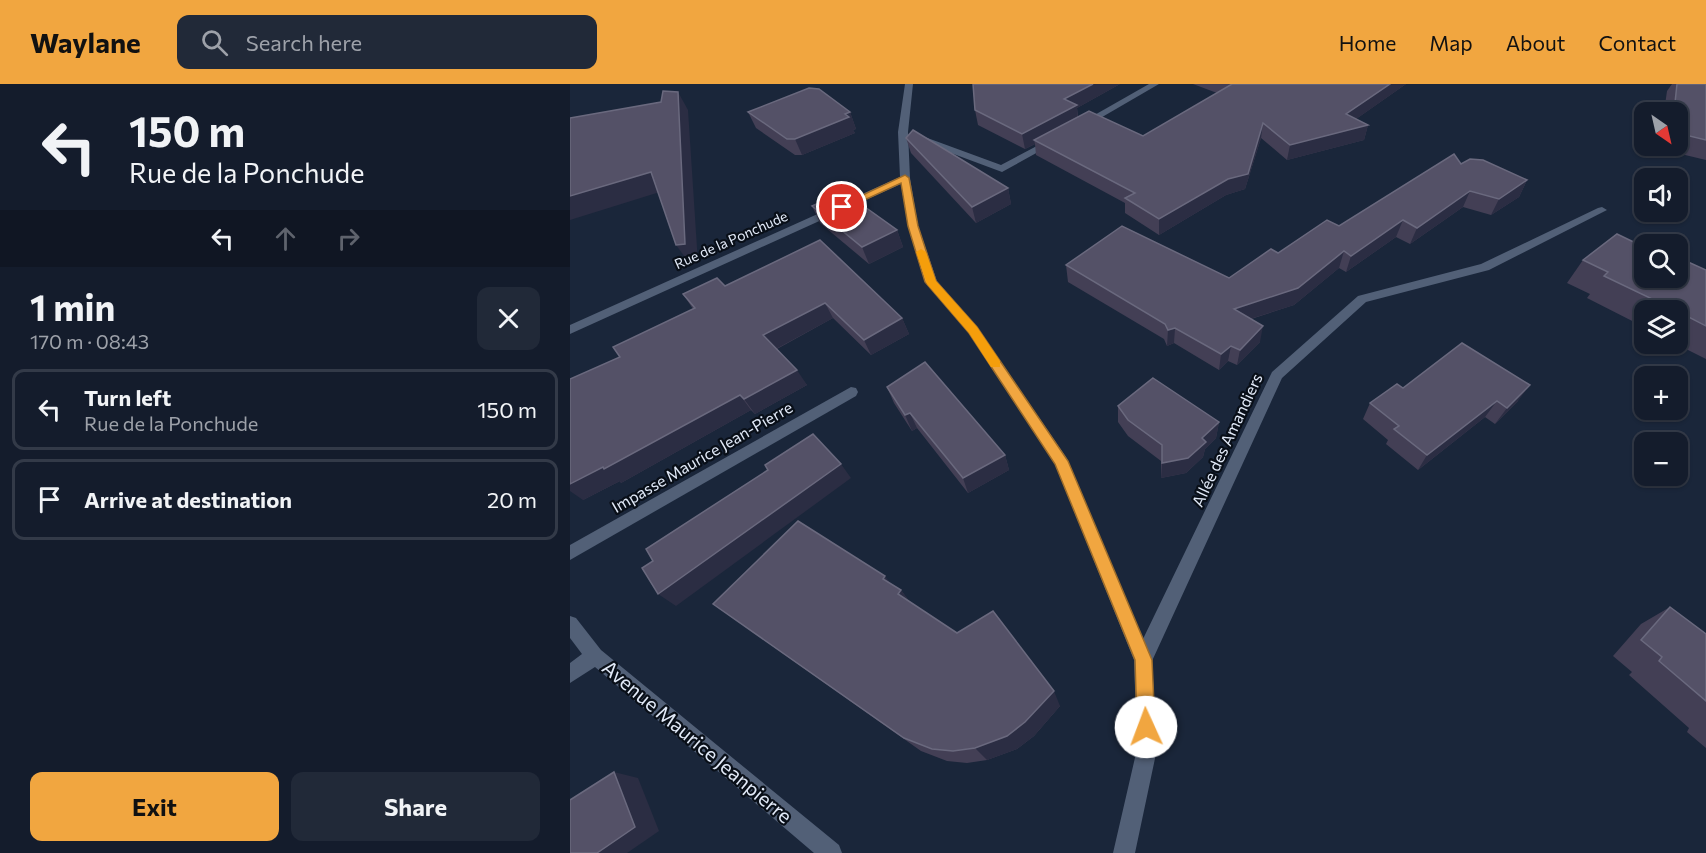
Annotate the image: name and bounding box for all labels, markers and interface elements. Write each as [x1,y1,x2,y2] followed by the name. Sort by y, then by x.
[177,15,597,69] search box
[30,25,141,59] text: Waylane
[198,26,231,59] icon: search
[246,29,362,56] text: Search here
[1339,30,1396,55] text: Home
[1429,30,1473,55] text: Map
[1506,30,1565,55] text: About
[1598,30,1676,55] text: Contact
[1634,102,1688,156] north arrow
[1634,102,1688,486] map controls
[129,104,245,156] text: 150 m
[30,108,108,186] icon: left
[129,156,364,189] text: Rue de la Ponchude
[1634,168,1688,222] button: sound
[816,181,867,232] pin
[825,190,858,223] icon: arrive
[672,207,790,272] street label: Rue de la Ponchude
[206,222,239,255] icon: left
[269,222,302,255] icon: ahead
[332,222,365,255] icon: right
[1634,234,1688,288] button: search
[30,284,115,328] text: 1 min
[477,287,540,350] button: close
[1634,300,1688,354] button: layers
[30,329,149,353] text: 170 m · 08:43
[1634,366,1688,420] button: +
[1187,370,1266,509] street label: Allée des Amandiers
[84,384,171,411] text: Turn left
[33,393,66,426] icon: left
[477,396,537,423] text: 150 m
[608,397,796,516] street label: Impasse Maurice Jean-Pierre
[84,411,258,435] text: Rue de la Ponchude
[1634,432,1688,486] button: −
[33,483,66,516] icon: arrive
[84,486,292,513] text: Arrive at destination
[487,486,537,513] text: 20 m
[598,655,797,828] street label: Avenue Maurice Jeanpierre
[1114,695,1178,759] position arrow
[30,772,279,841] button: Exit
[291,772,540,841] button: Share

